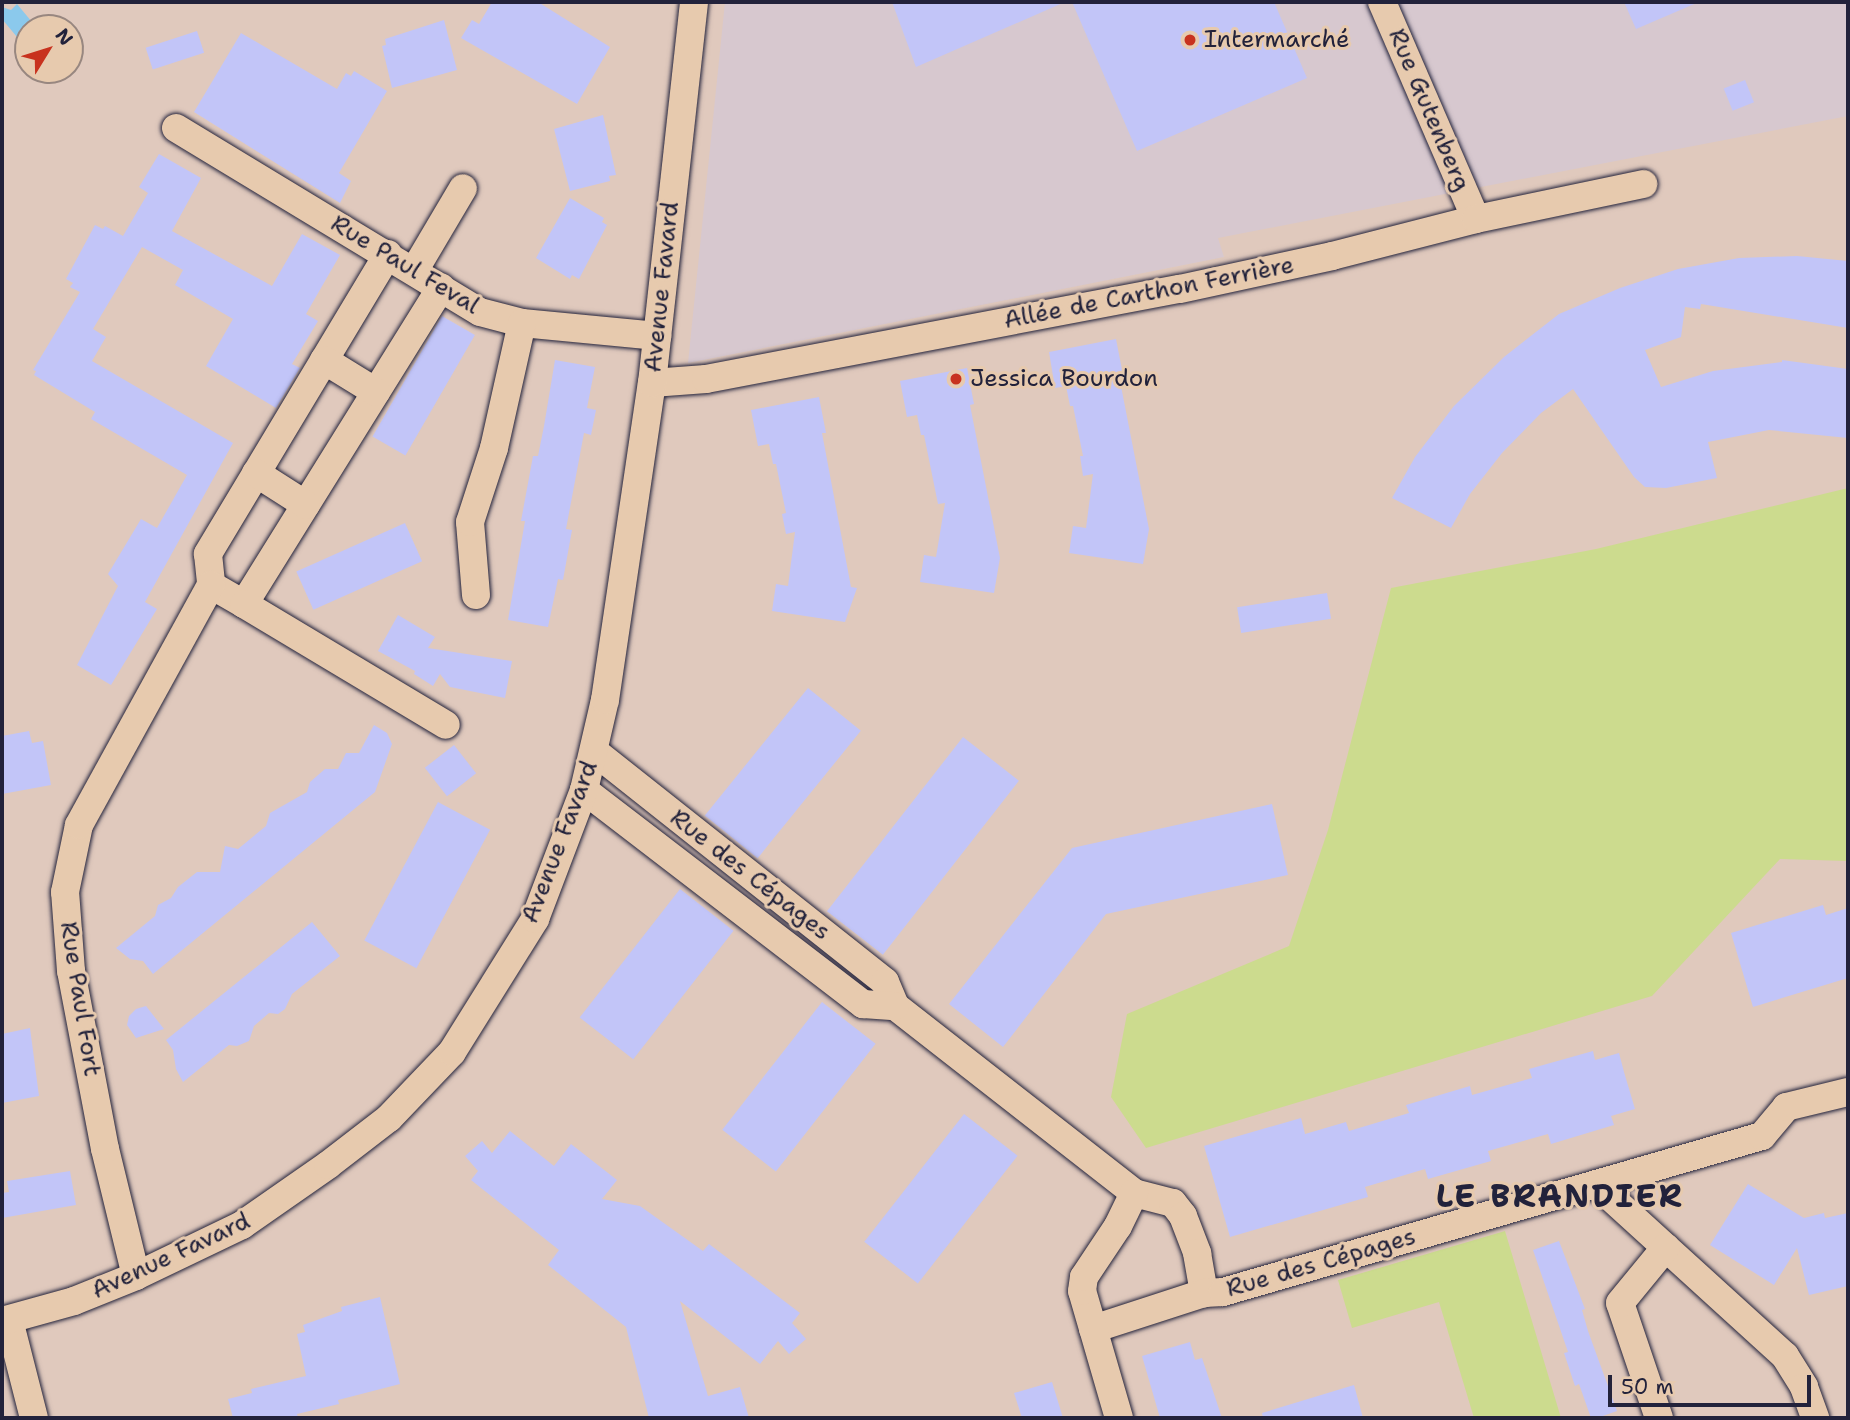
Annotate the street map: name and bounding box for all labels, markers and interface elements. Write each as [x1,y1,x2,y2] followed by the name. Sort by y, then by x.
[14,14,84,84] north arrow
[50,23,79,51] text: N
[1382,25,1476,195] street label: Rue Gutenberg
[1204,26,1350,54] place label: Intermarché
[1182,32,1198,48] marker: Intermarché
[639,200,685,374] street label: Avenue Favard
[325,209,485,321] street label: Rue Paul Feval
[1002,251,1296,335] street label: Allée de Carthon Ferrière
[970,365,1158,393] place label: Jessica Bourdon
[948,371,964,387] marker: Jessica Bourdon
[516,757,604,927] street label: Avenue Favard
[664,804,836,946] street label: Rue des Cépages
[54,920,106,1078] street label: Rue Paul Fort
[1437,1177,1683,1215] district label: LE BRANDIER
[87,1207,255,1305] street label: Avenue Favard
[1223,1222,1419,1304] street label: Rue des Cépages
[1612,1360,1815,1404] scale bar
[1621,1373,1674,1401] text: 50 m

